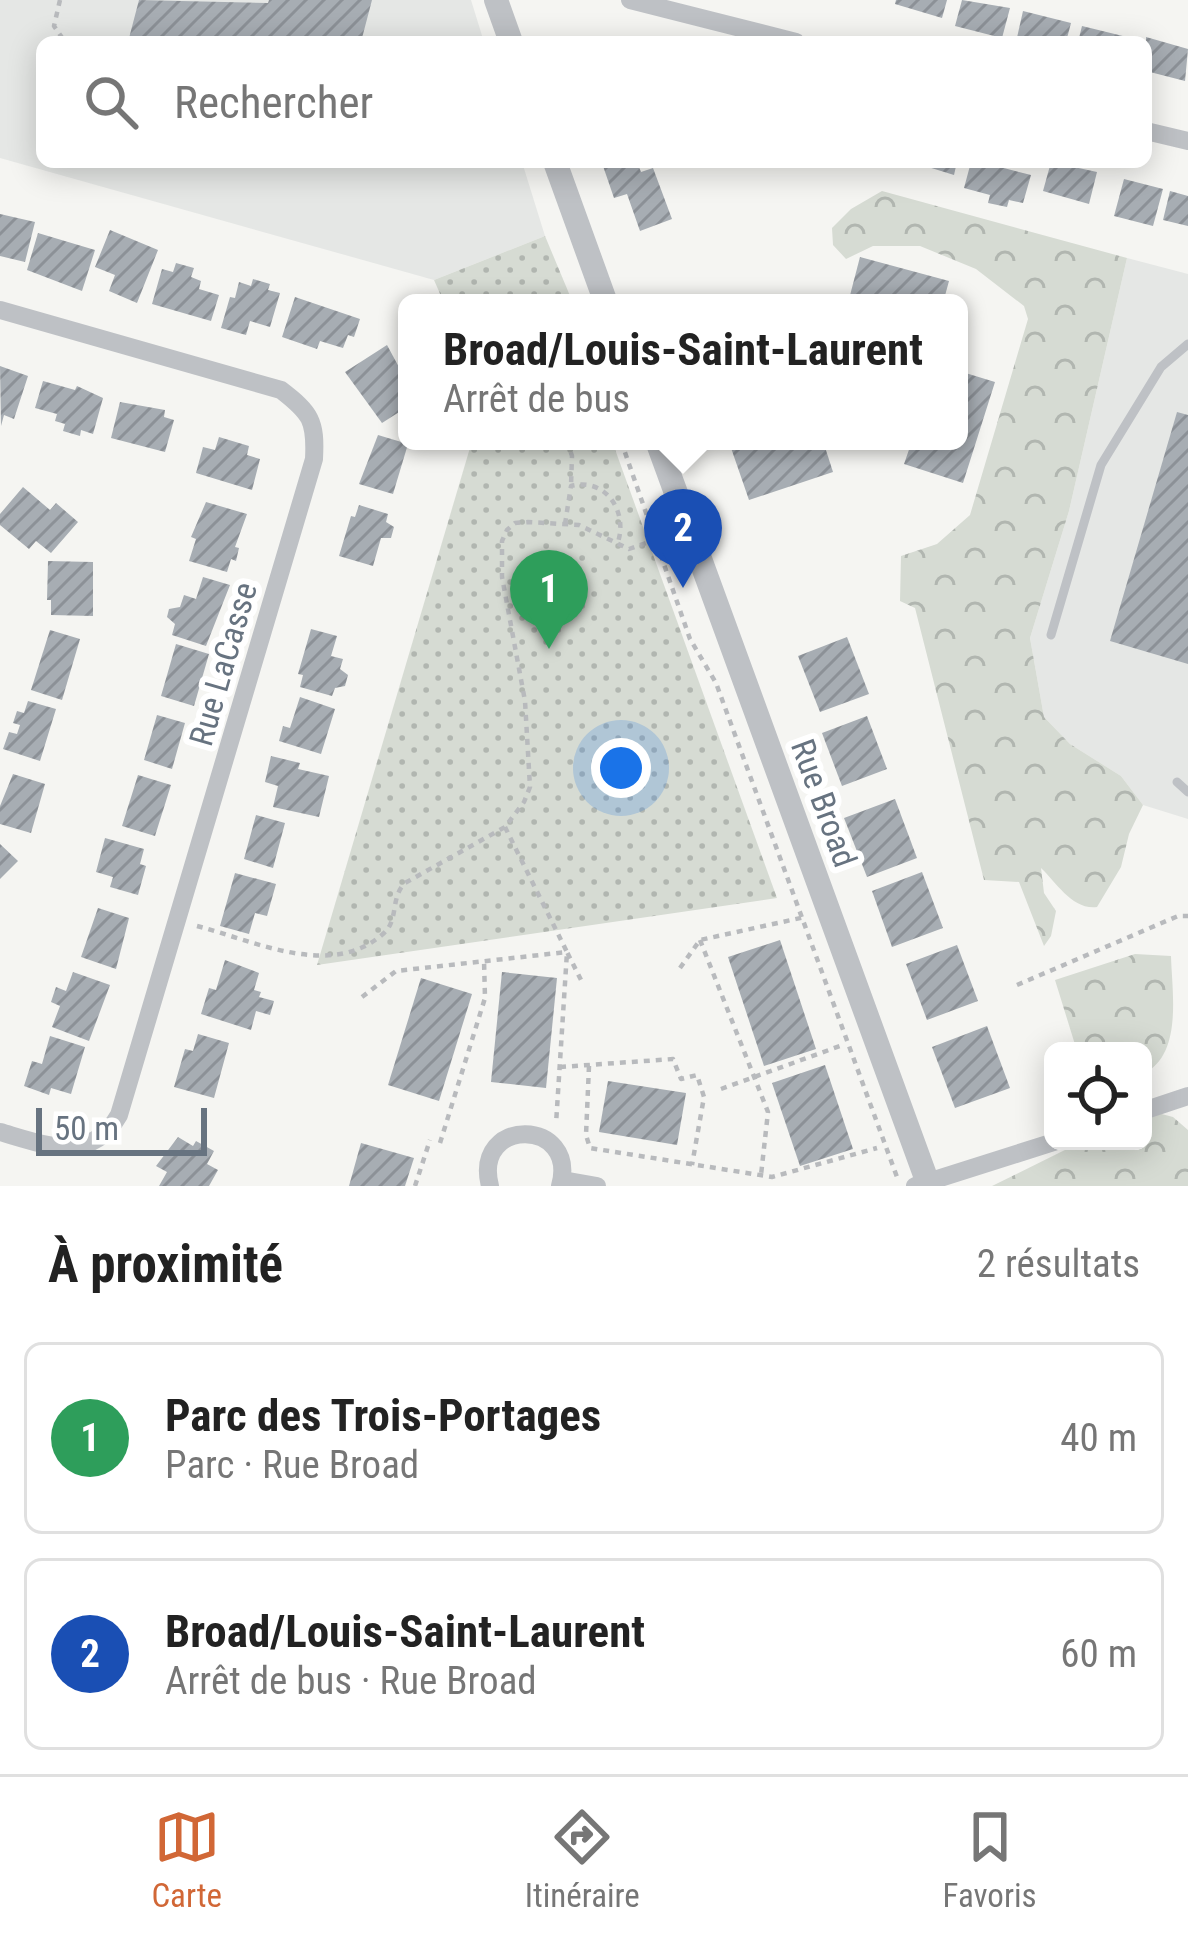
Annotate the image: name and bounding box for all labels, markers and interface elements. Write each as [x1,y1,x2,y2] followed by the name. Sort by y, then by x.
[36,36,1152,168] search box
[78,69,144,135] icon: search
[174,76,373,129] text: Rechercher
[398,294,968,450] popup
[443,323,923,376] text: Broad/Louis-Saint-Laurent
[443,376,630,422] text: Arrêt de bus
[644,489,722,588] pin: 2
[510,550,588,649] pin: 1
[181,578,265,750] street label: Rue LaCasse
[783,734,865,872] street label: Rue Broad
[591,738,651,798] your location
[1044,1042,1152,1150] map controls
[1044,1042,1152,1150] button: locate
[36,1102,207,1155] scale bar
[54,1109,119,1148] text: 50 m
[48,1235,283,1294] text: À proximité
[977,1241,1140,1287] text: 2 résultats
[165,1389,601,1442] text: Parc des Trois-Portages
[80,1415,100,1461] text: 1
[1060,1415,1137,1461] text: 40 m
[165,1442,419,1488] text: Parc · Rue Broad
[165,1605,645,1658] text: Broad/Louis-Saint-Laurent
[80,1631,100,1677] text: 2
[1060,1631,1137,1677] text: 60 m
[165,1658,537,1704] text: Arrêt de bus · Rue Broad
[151,1804,222,1915] tab: Carte
[525,1804,640,1915] tab: Itinéraire
[943,1804,1037,1915] tab: Favoris

